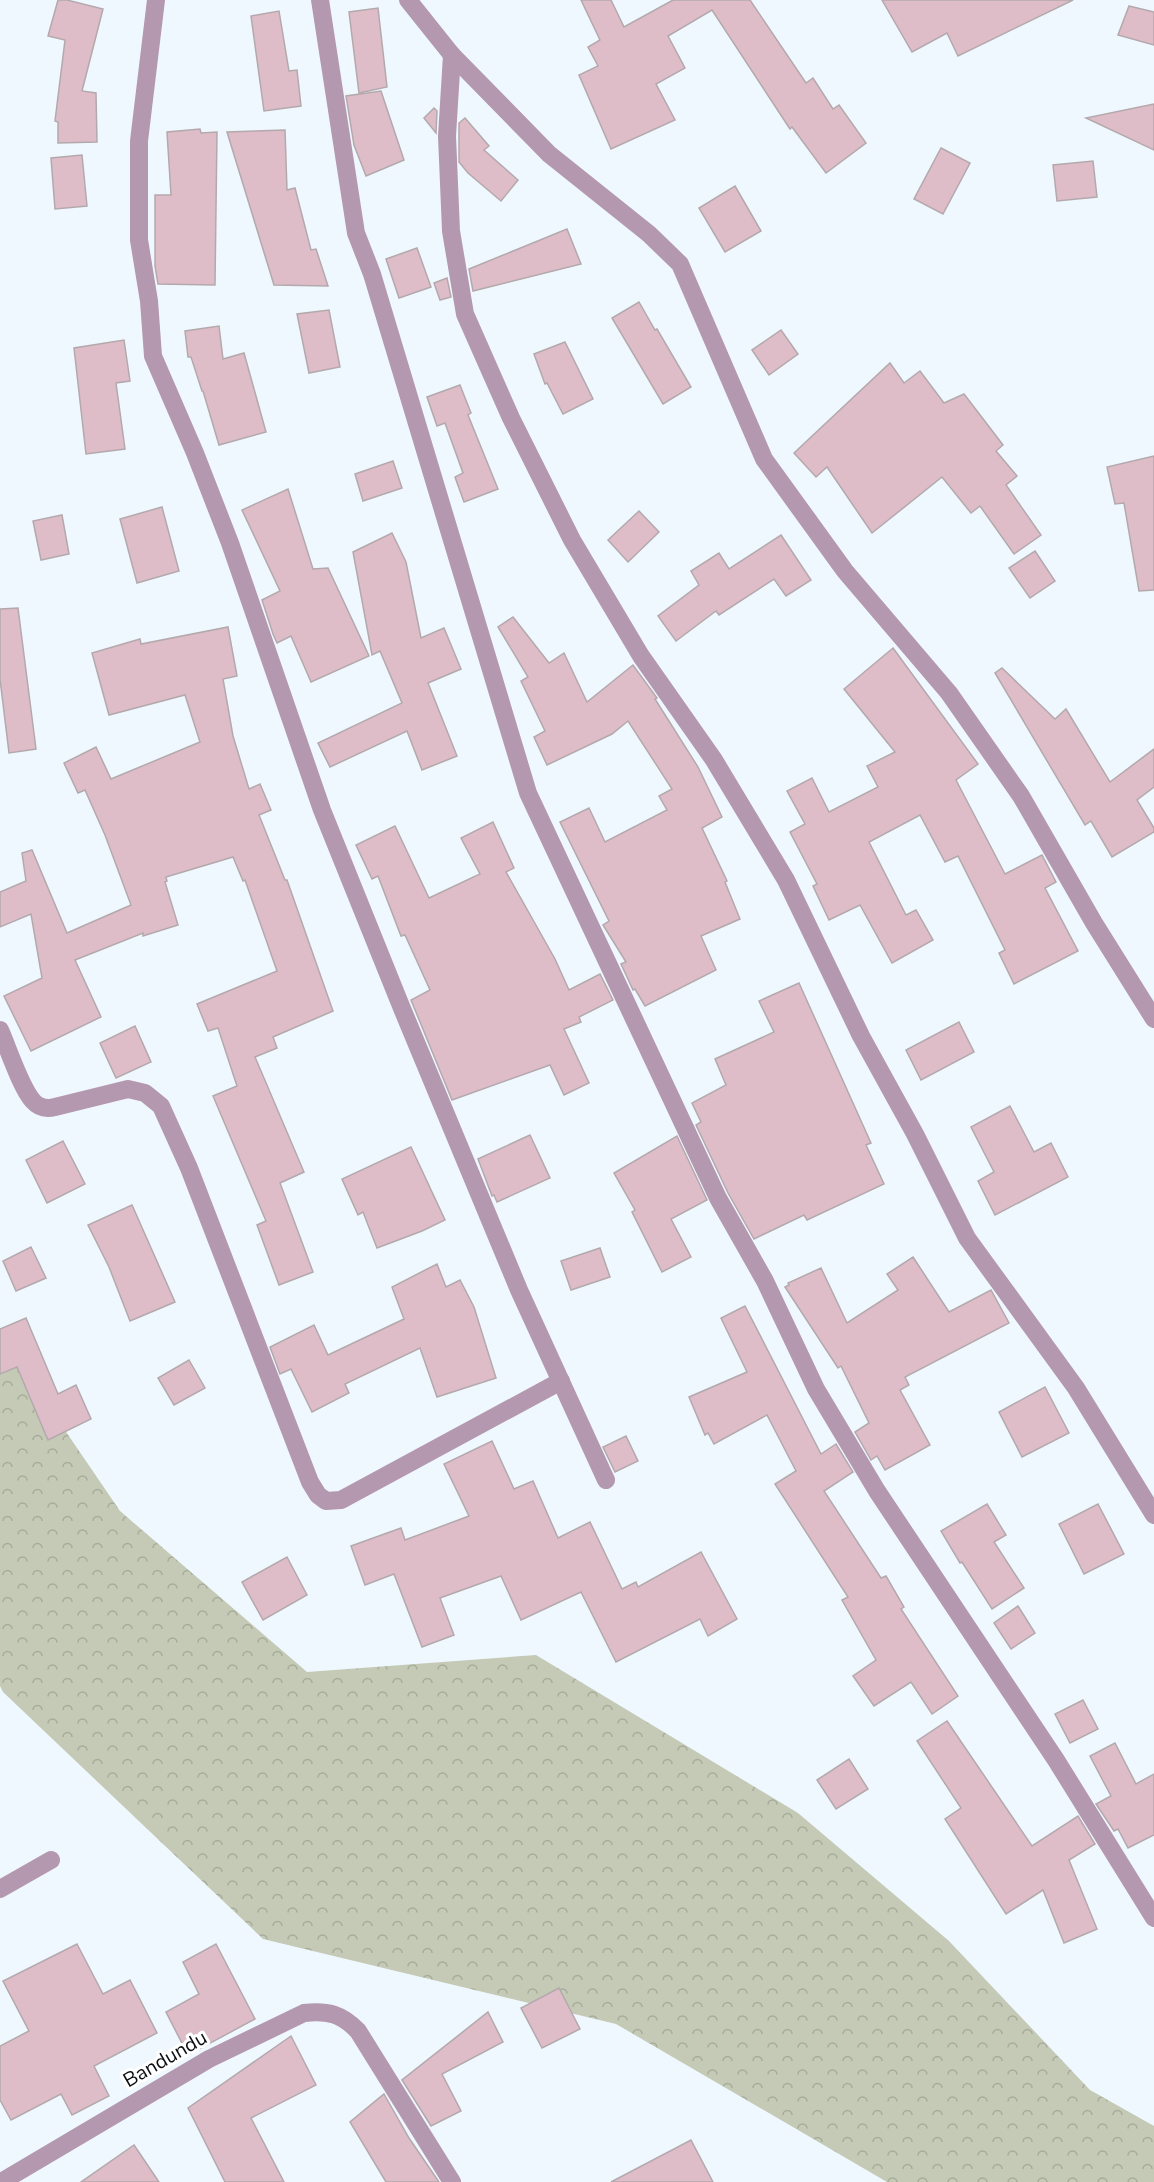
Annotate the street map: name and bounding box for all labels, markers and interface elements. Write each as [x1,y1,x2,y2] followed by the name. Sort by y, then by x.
[118,2024,212,2094] street label: Bandundu

